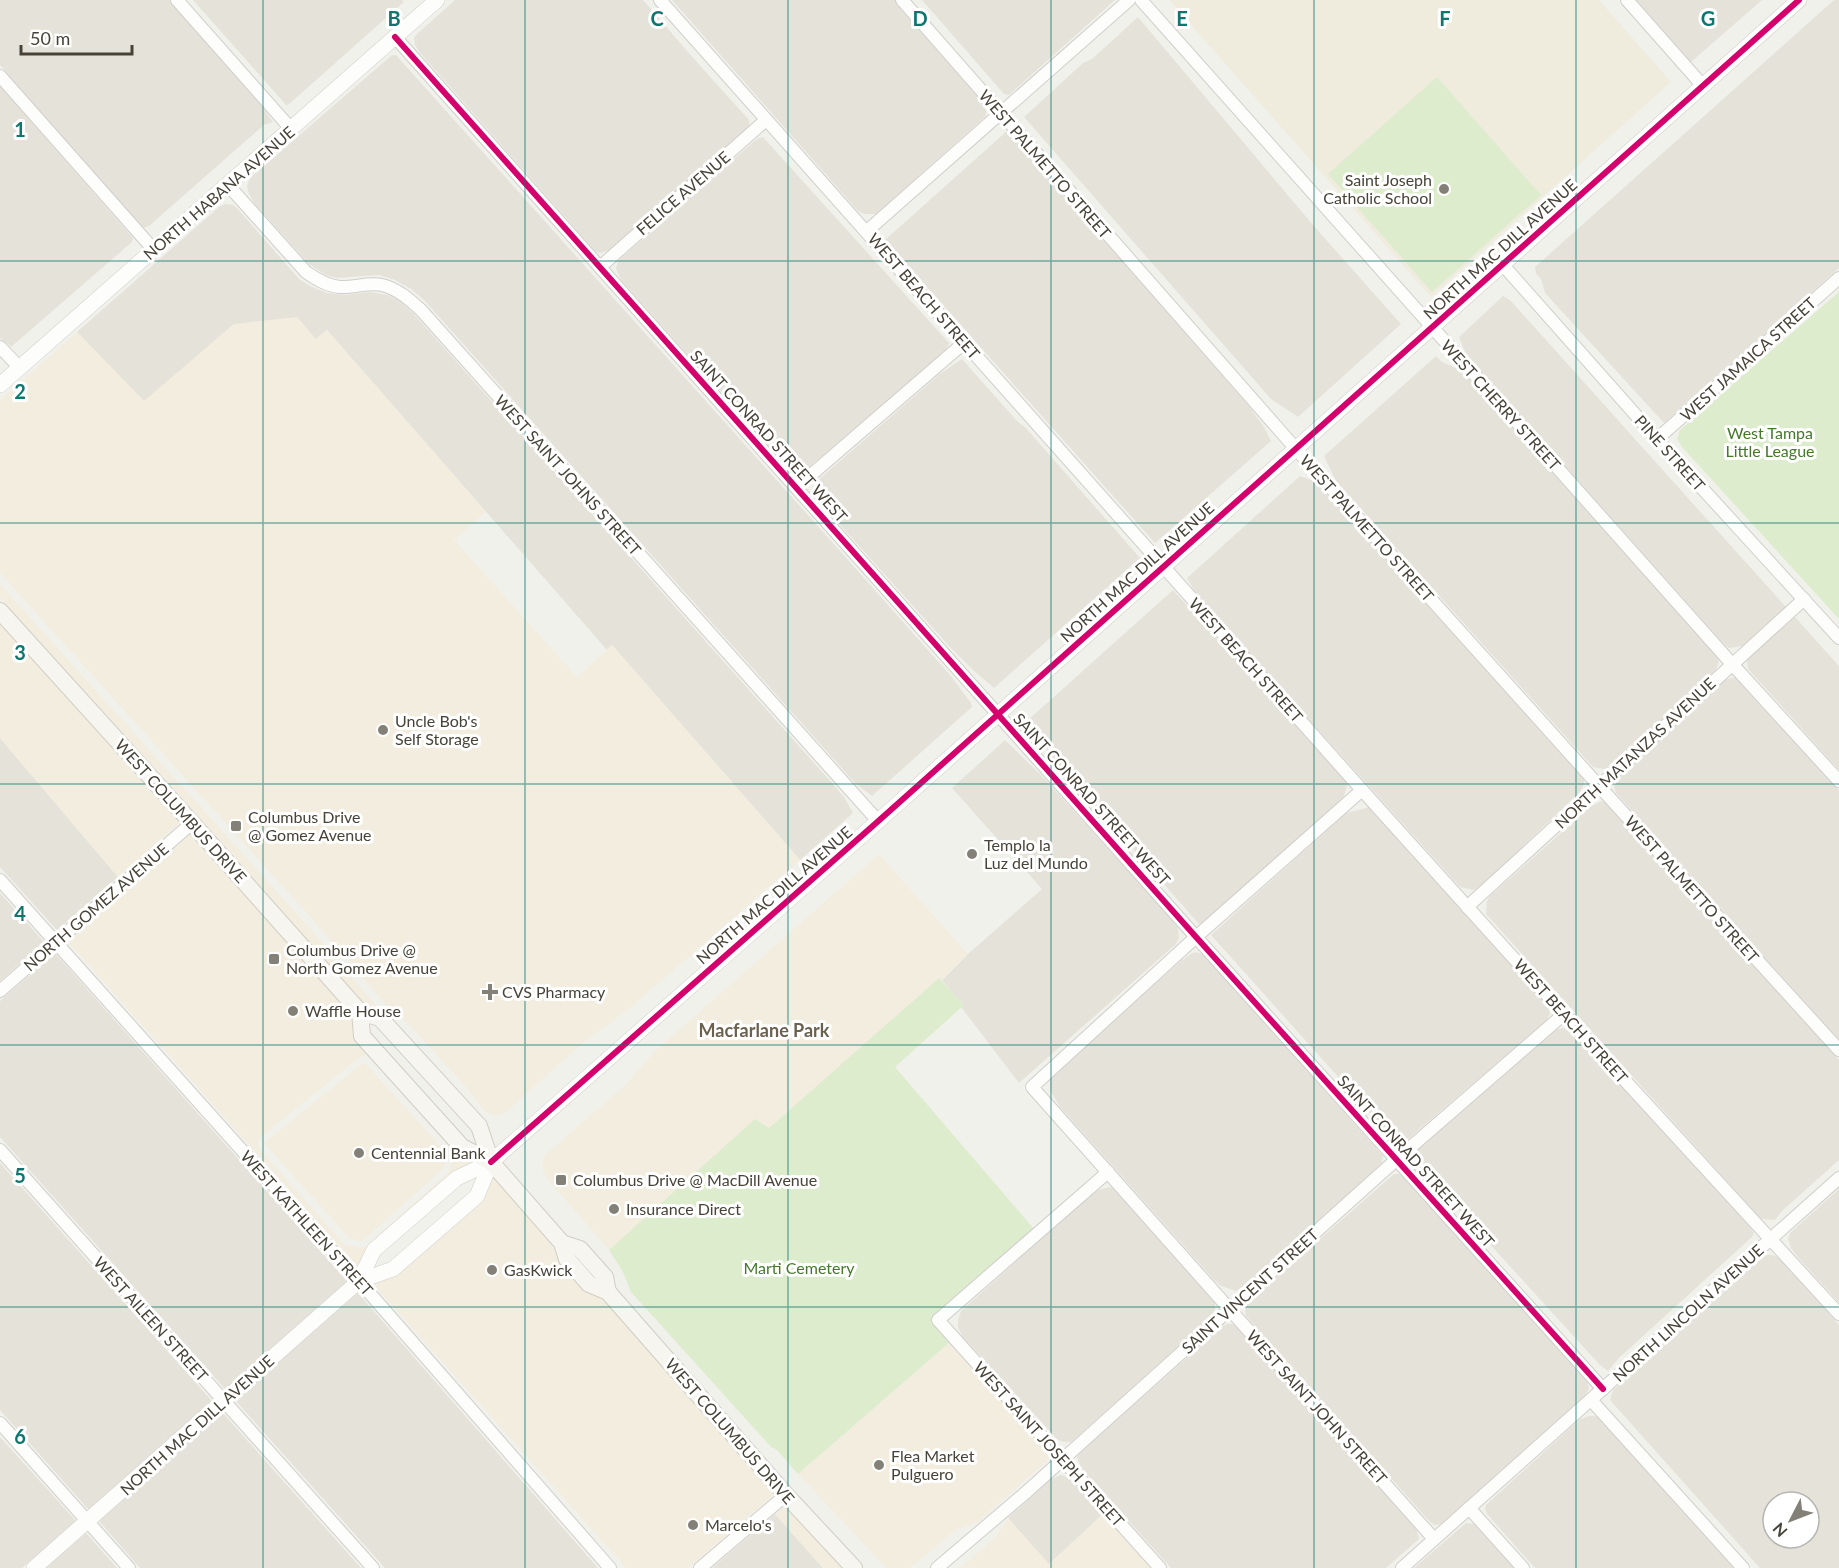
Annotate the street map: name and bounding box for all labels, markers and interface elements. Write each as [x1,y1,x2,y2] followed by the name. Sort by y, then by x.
[387,6,401,30] text: B
[650,6,664,30] text: C
[912,6,928,30] text: D
[1176,6,1188,30] text: E
[1439,6,1451,30] text: F
[1701,6,1715,30] text: G
[21,18,132,56] scale bar
[30,27,70,49] text: 50 m
[976,85,1116,242] street label: WEST PALMETTO STREET
[14,117,26,141] text: 1
[139,122,298,263] street label: NORTH HABANA AVENUE
[632,147,733,238] street label: FELICE AVENUE
[1323,170,1432,207] place label: Saint Joseph Catholic School
[1419,175,1580,323] street label: NORTH MAC DILL AVENUE
[1437,182,1451,196] marker: Saint Joseph Catholic School
[864,229,985,363] street label: WEST BEACH STREET
[1676,292,1820,425] street label: WEST JAMAICA STREET
[1438,336,1565,474] street label: WEST CHERRY STREET
[687,346,852,526] street label: SAINT CONRAD STREET WEST
[14,379,26,403] text: 2
[491,391,646,559] street label: WEST SAINT JOHNS STREET
[1631,411,1710,495] street label: PINE STREET
[1725,423,1815,460] park label: West Tampa Little League
[1296,450,1439,605] street label: WEST PALMETTO STREET
[1056,498,1217,646] street label: NORTH MAC DILL AVENUE
[1186,594,1308,726] street label: WEST BEACH STREET
[14,640,26,664] text: 3
[1551,673,1719,832] street label: NORTH MATANZAS AVENUE
[1010,709,1175,889] street label: SAINT CONRAD STREET WEST
[395,711,479,748] place label: Uncle Bob's Self Storage
[376,723,390,737] marker: Uncle Bob's Self Storage
[112,735,251,886] street label: WEST COLUMBUS DRIVE
[248,807,372,844] place label: Columbus Drive @ Gomez Avenue
[1621,811,1764,966] street label: WEST PALMETTO STREET
[229,819,243,833] marker: Columbus Drive @ Gomez Avenue
[692,822,855,967] street label: NORTH MAC DILL AVENUE
[984,835,1088,872] place label: Templo la Luz del Mundo
[19,839,172,975] street label: NORTH GOMEZ AVENUE
[965,847,979,861] marker: Templo la Luz del Mundo
[14,901,26,925] text: 4
[286,940,438,977] place label: Columbus Drive @ North Gomez Avenue
[267,952,281,966] marker: Columbus Drive @ North Gomez Avenue
[1511,955,1633,1087] street label: WEST BEACH STREET
[502,982,606,1001] place label: CVS Pharmacy
[483,985,497,999] marker: CVS Pharmacy
[305,1001,401,1020] place label: Waffle House
[286,1004,300,1018] marker: Waffle House
[699,1019,830,1041] district label: Macfarlane Park
[1334,1071,1499,1251] street label: SAINT CONRAD STREET WEST
[371,1143,487,1162] place label: Centennial Bank
[237,1146,378,1300] street label: WEST KATHLEEN STREET
[352,1146,366,1160] marker: Centennial Bank
[14,1163,26,1187] text: 5
[573,1170,817,1189] place label: Columbus Drive @ MacDill Avenue
[554,1173,568,1187] marker: Columbus Drive @ MacDill Avenue
[626,1199,741,1218] place label: Insurance Direct
[607,1202,621,1216] marker: Insurance Direct
[1177,1224,1322,1357] street label: SAINT VINCENT STREET
[1609,1240,1767,1385] street label: NORTH LINCOLN AVENUE
[90,1252,213,1385] street label: WEST AILEEN STREET
[743,1258,855,1277] park label: Marti Cemetery
[504,1260,573,1279] place label: GasKwick
[485,1263,499,1277] marker: GasKwick
[1243,1326,1392,1488] street label: WEST SAINT JOHN STREET
[116,1351,277,1499] street label: NORTH MAC DILL AVENUE
[662,1354,799,1507] street label: WEST COLUMBUS DRIVE
[970,1357,1129,1531] street label: WEST SAINT JOSEPH STREET
[14,1424,26,1448] text: 6
[891,1446,975,1483] place label: Flea Market Pulguero
[872,1458,886,1472] marker: Flea Market Pulguero
[1761,1490,1821,1550] north arrow
[705,1515,772,1534] place label: Marcelo's
[686,1518,700,1532] marker: Marcelo's
[1768,1519,1791,1541] text: N

